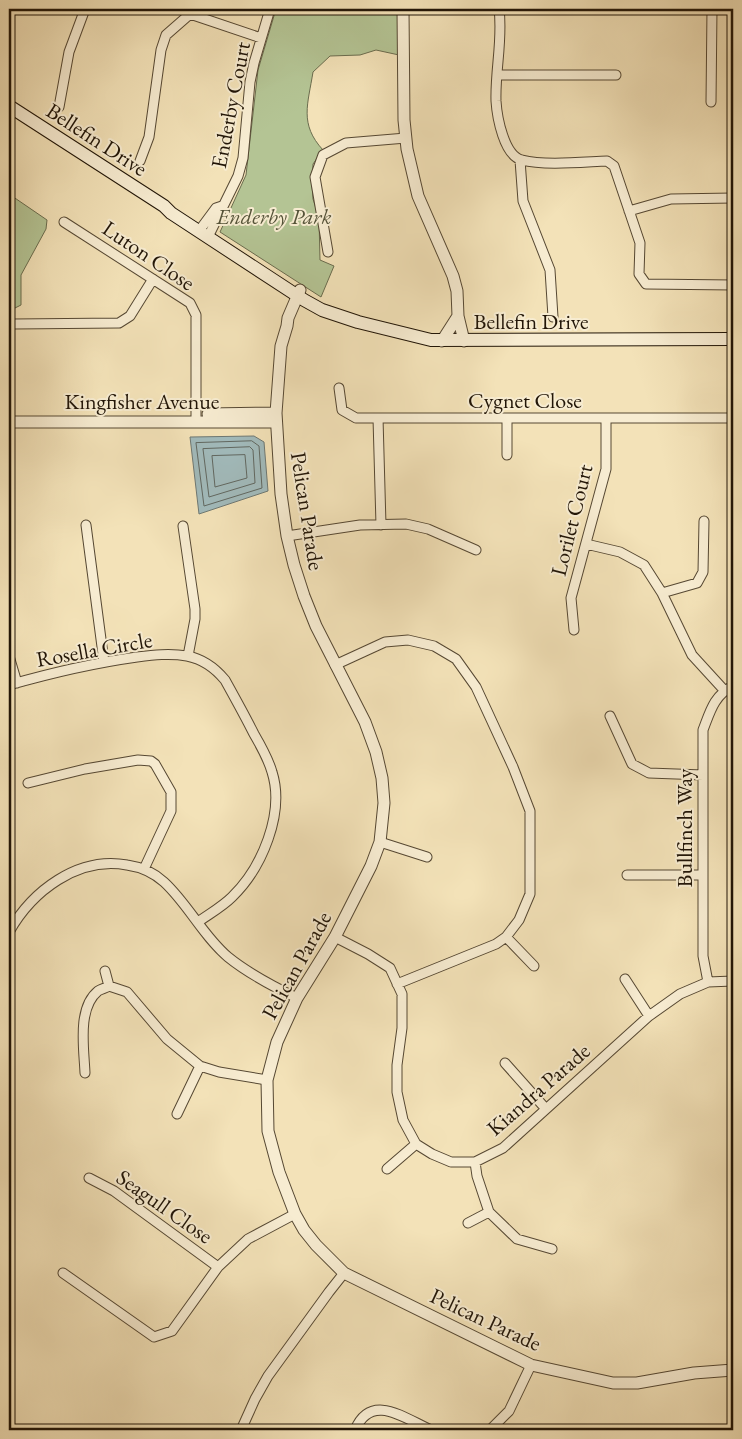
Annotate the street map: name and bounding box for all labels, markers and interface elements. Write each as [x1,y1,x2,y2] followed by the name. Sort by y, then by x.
[204,39,257,171] street label: Enderby Court
[41,96,153,183] street label: Bellefin Drive
[216,202,331,231] park label: Enderby Park
[97,214,201,297] street label: Luton Close
[473,307,589,336] street label: Bellefin Drive
[468,386,582,415] street label: Cygnet Close
[65,387,220,416] street label: Kingfisher Avenue
[284,450,331,573] street label: Pelican Parade
[544,461,599,579] street label: Lorilet Court
[34,625,155,674] street label: Rosella Circle
[670,768,699,887] street label: Bullfinch Way
[255,906,338,1024] street label: Pelican Parade
[480,1036,596,1142] street label: Kiandra Parade
[111,1163,219,1250] street label: Seagull Close
[426,1281,546,1358] street label: Pelican Parade

